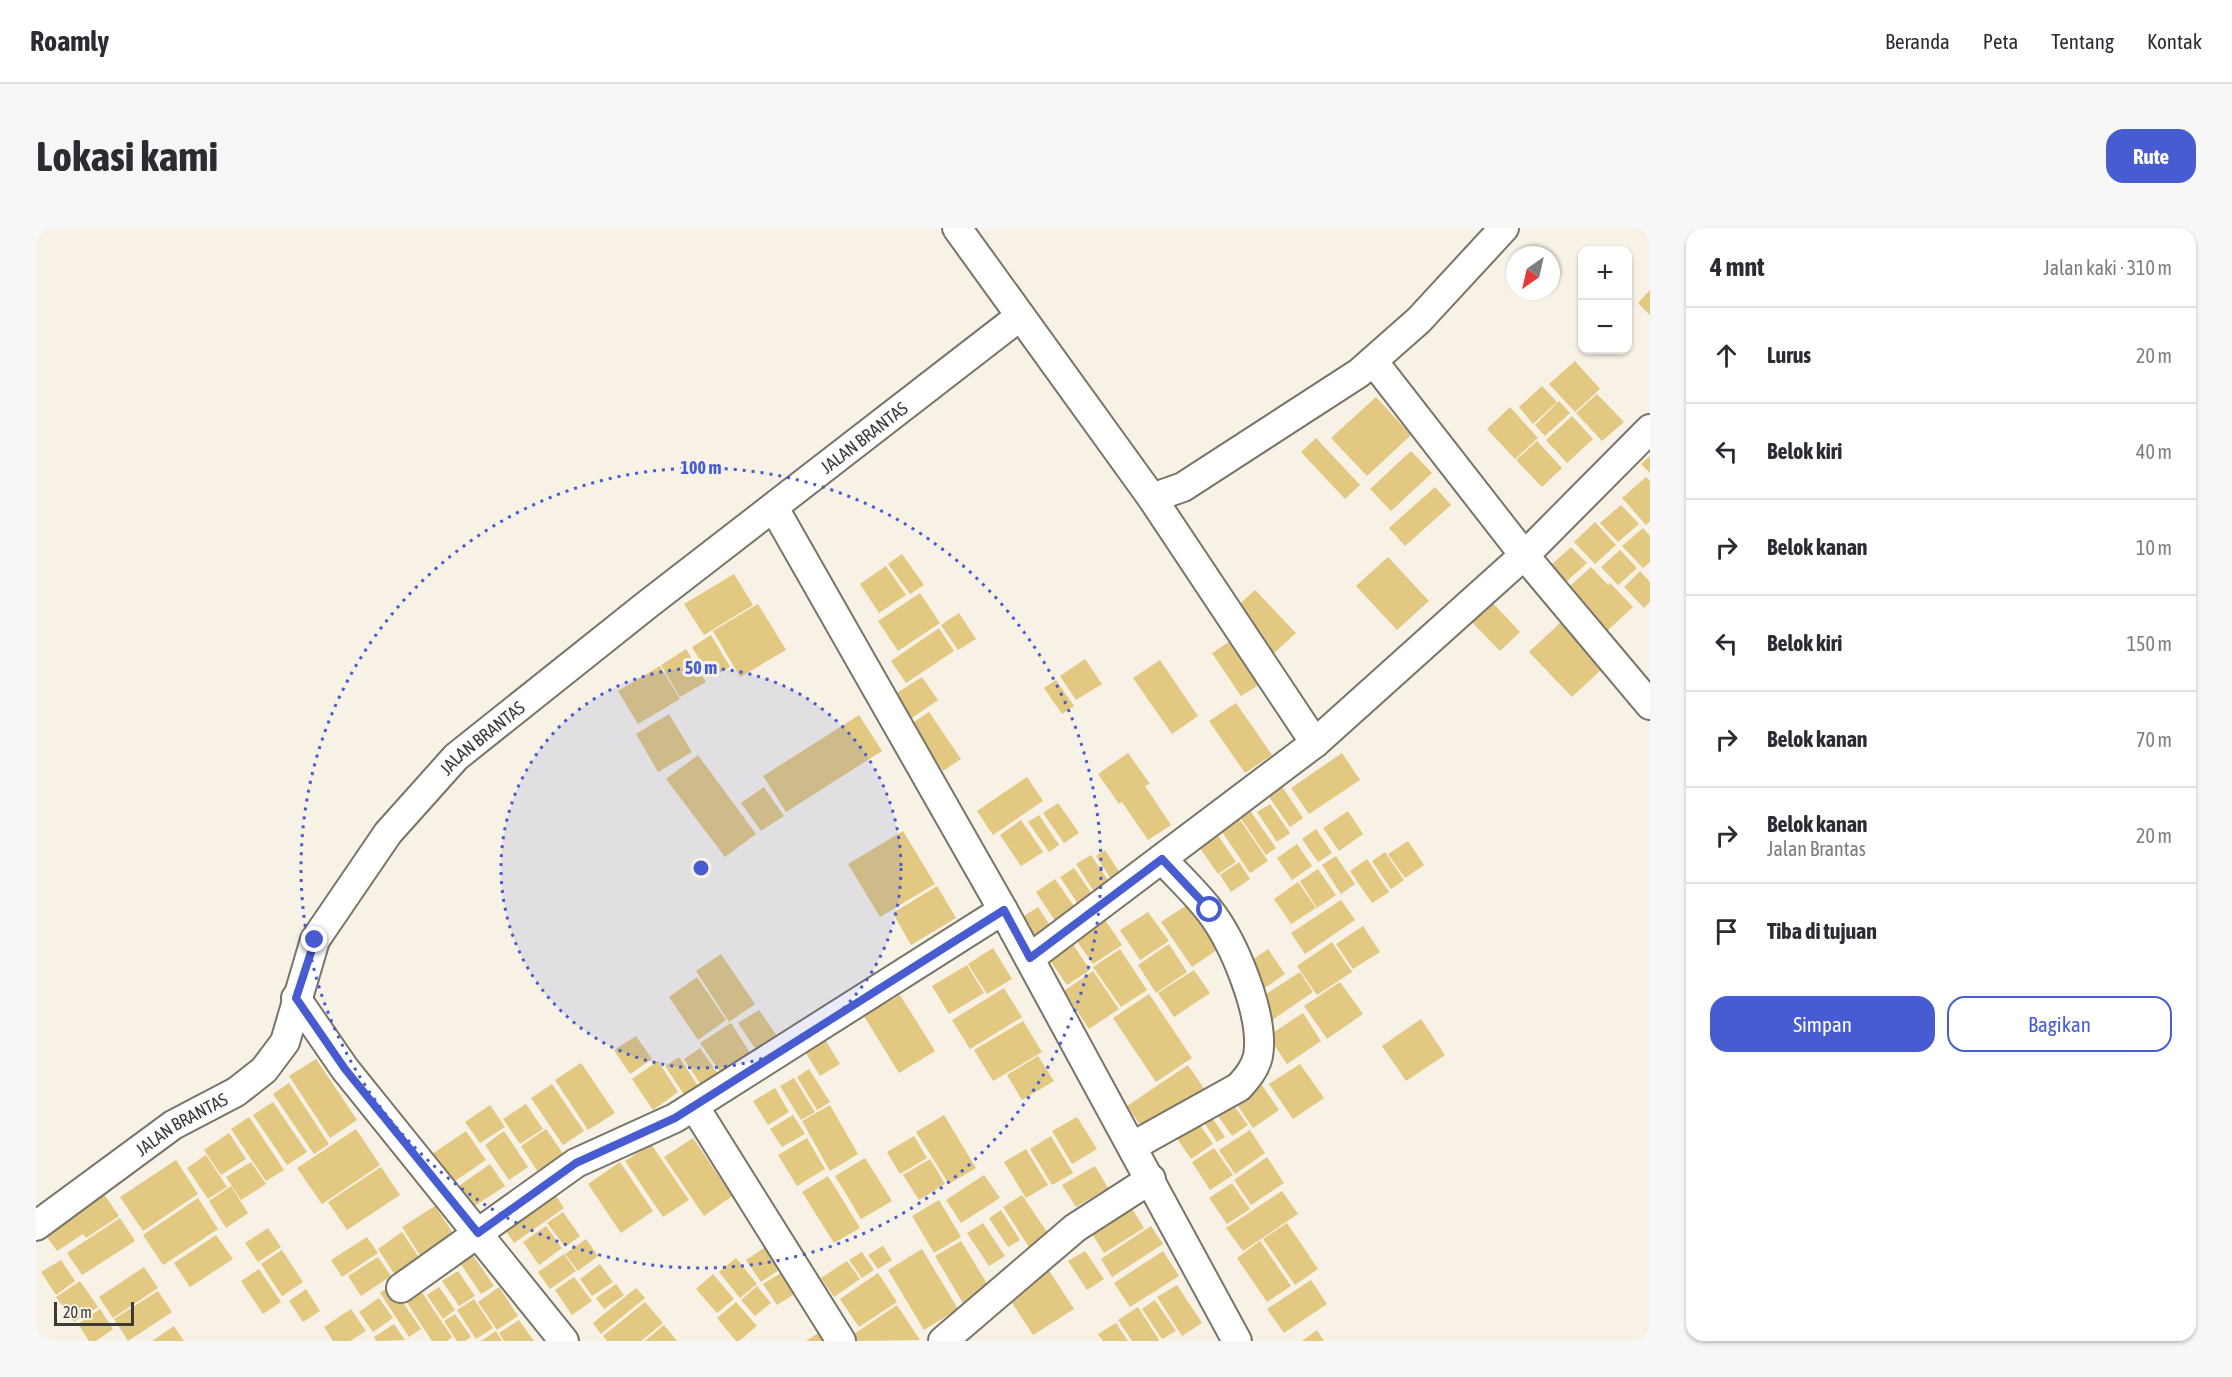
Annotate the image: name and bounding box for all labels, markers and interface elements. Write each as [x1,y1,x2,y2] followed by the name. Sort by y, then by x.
[30,25,109,57] text: Roamly
[1885,29,1950,53] text: Beranda
[1983,29,2018,53] text: Peta
[2051,29,2114,53] text: Tentang
[2147,29,2202,53] text: Kontak
[2106,129,2196,183] button: Rute
[36,132,218,180] text: Lokasi kami
[1506,246,1560,300] north arrow
[1578,246,1632,354] map controls
[1578,246,1632,300] button: +
[1710,252,1765,282] text: 4 mnt
[2043,256,2172,279] text: Jalan kaki · 310 m
[1578,300,1632,354] button: −
[1710,339,1743,372] icon: ahead
[1767,342,1811,368] text: Lurus
[2136,344,2172,367] text: 20 m
[816,397,912,477] street label: JALAN BRANTAS
[1710,435,1743,468] icon: left
[1767,438,1842,464] text: Belok kiri
[2136,440,2172,463] text: 40 m
[681,457,721,478] text: 100 m
[1710,531,1743,564] icon: right
[1767,534,1868,560] text: Belok kanan
[2136,536,2172,559] text: 10 m
[1710,627,1743,660] icon: left
[1767,630,1842,656] text: Belok kiri
[2127,632,2172,655] text: 150 m
[685,657,717,678] text: 50 m
[435,696,529,779] street label: JALAN BRANTAS
[1710,723,1743,756] icon: right
[1767,726,1868,752] text: Belok kanan
[2136,728,2172,751] text: 70 m
[1767,811,1868,837] text: Belok kanan
[1710,819,1743,852] icon: right
[2136,824,2172,847] text: 20 m
[1767,837,1866,860] text: Jalan Brantas
[691,858,711,878] centre of rings
[1196,896,1222,922] route start
[1710,915,1743,948] icon: arrive
[1767,918,1877,944] text: Tiba di tujuan
[301,926,327,952] route end
[1710,996,1935,1052] button: Simpan
[1947,996,2172,1052] button: Bagikan
[131,1088,231,1160] street label: JALAN BRANTAS
[54,1299,134,1326] scale bar
[63,1303,92,1321] text: 20 m

